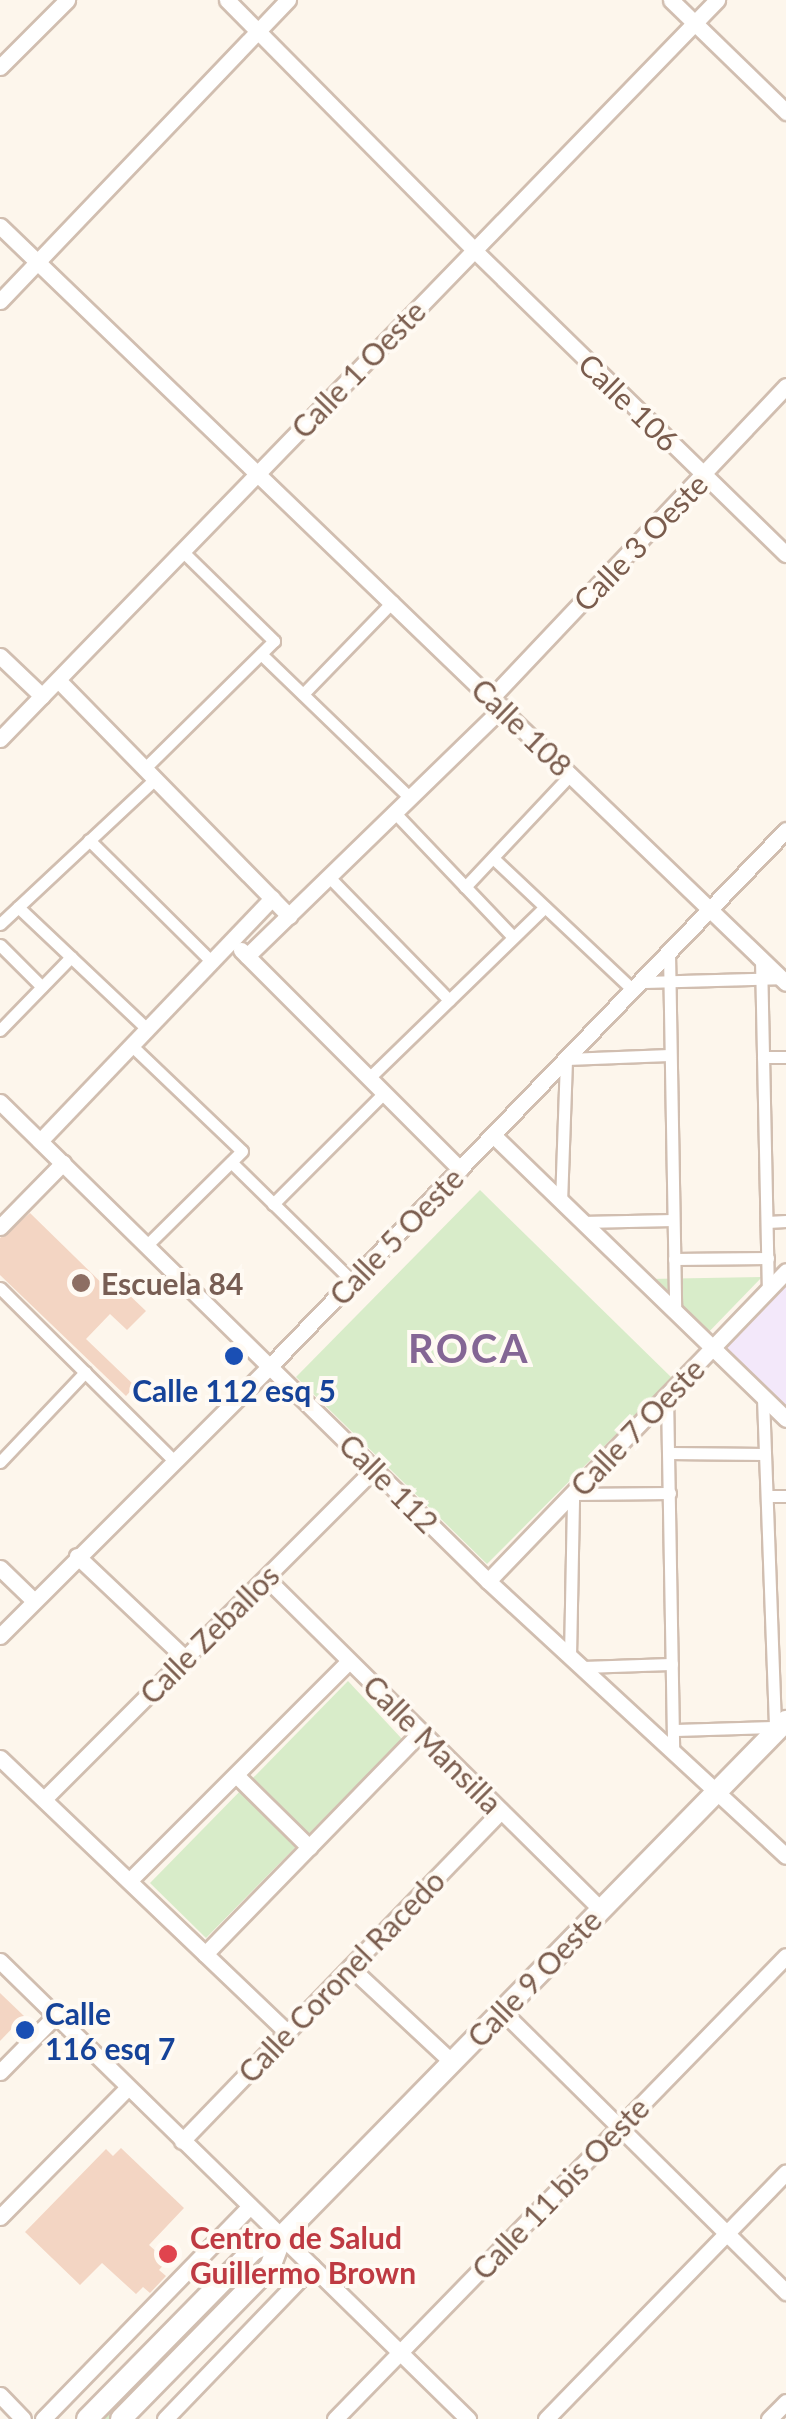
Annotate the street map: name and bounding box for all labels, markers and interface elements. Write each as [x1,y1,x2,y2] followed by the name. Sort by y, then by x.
[284,293,432,445] street label: Calle 1 Oeste
[572,346,686,458] street label: Calle 106
[566,466,714,618] street label: Calle 3 Oeste
[465,671,579,783] street label: Calle 108
[322,1160,470,1312] street label: Calle 5 Oeste
[101,1265,243,1301] place label: Escuela 84
[70,1272,92,1294] marker: Escuela 84
[408,1324,530,1372] district label: ROCA
[223,1345,245,1367] marker: Calle 112 esq 5
[563,1351,711,1503] street label: Calle 7 Oeste
[132,1372,336,1408] place label: Calle 112 esq 5
[332,1426,446,1540] street label: Calle 112
[132,1557,286,1711] street label: Calle Zeballos
[356,1667,510,1821] street label: Calle Mansilla
[230,1862,452,2090] street label: Calle Coronel Racedo
[460,1902,608,2054] street label: Calle 9 Oeste
[45,1995,175,2066] place label: Calle 116 esq 7
[14,2019,36,2041] marker: Calle 116 esq 7
[464,2090,656,2286] street label: Calle 11 bis Oeste
[190,2219,416,2290] place label: Centro de Salud Guillermo Brown
[155,2241,181,2267] marker: Centro de Salud Guillermo Brown

